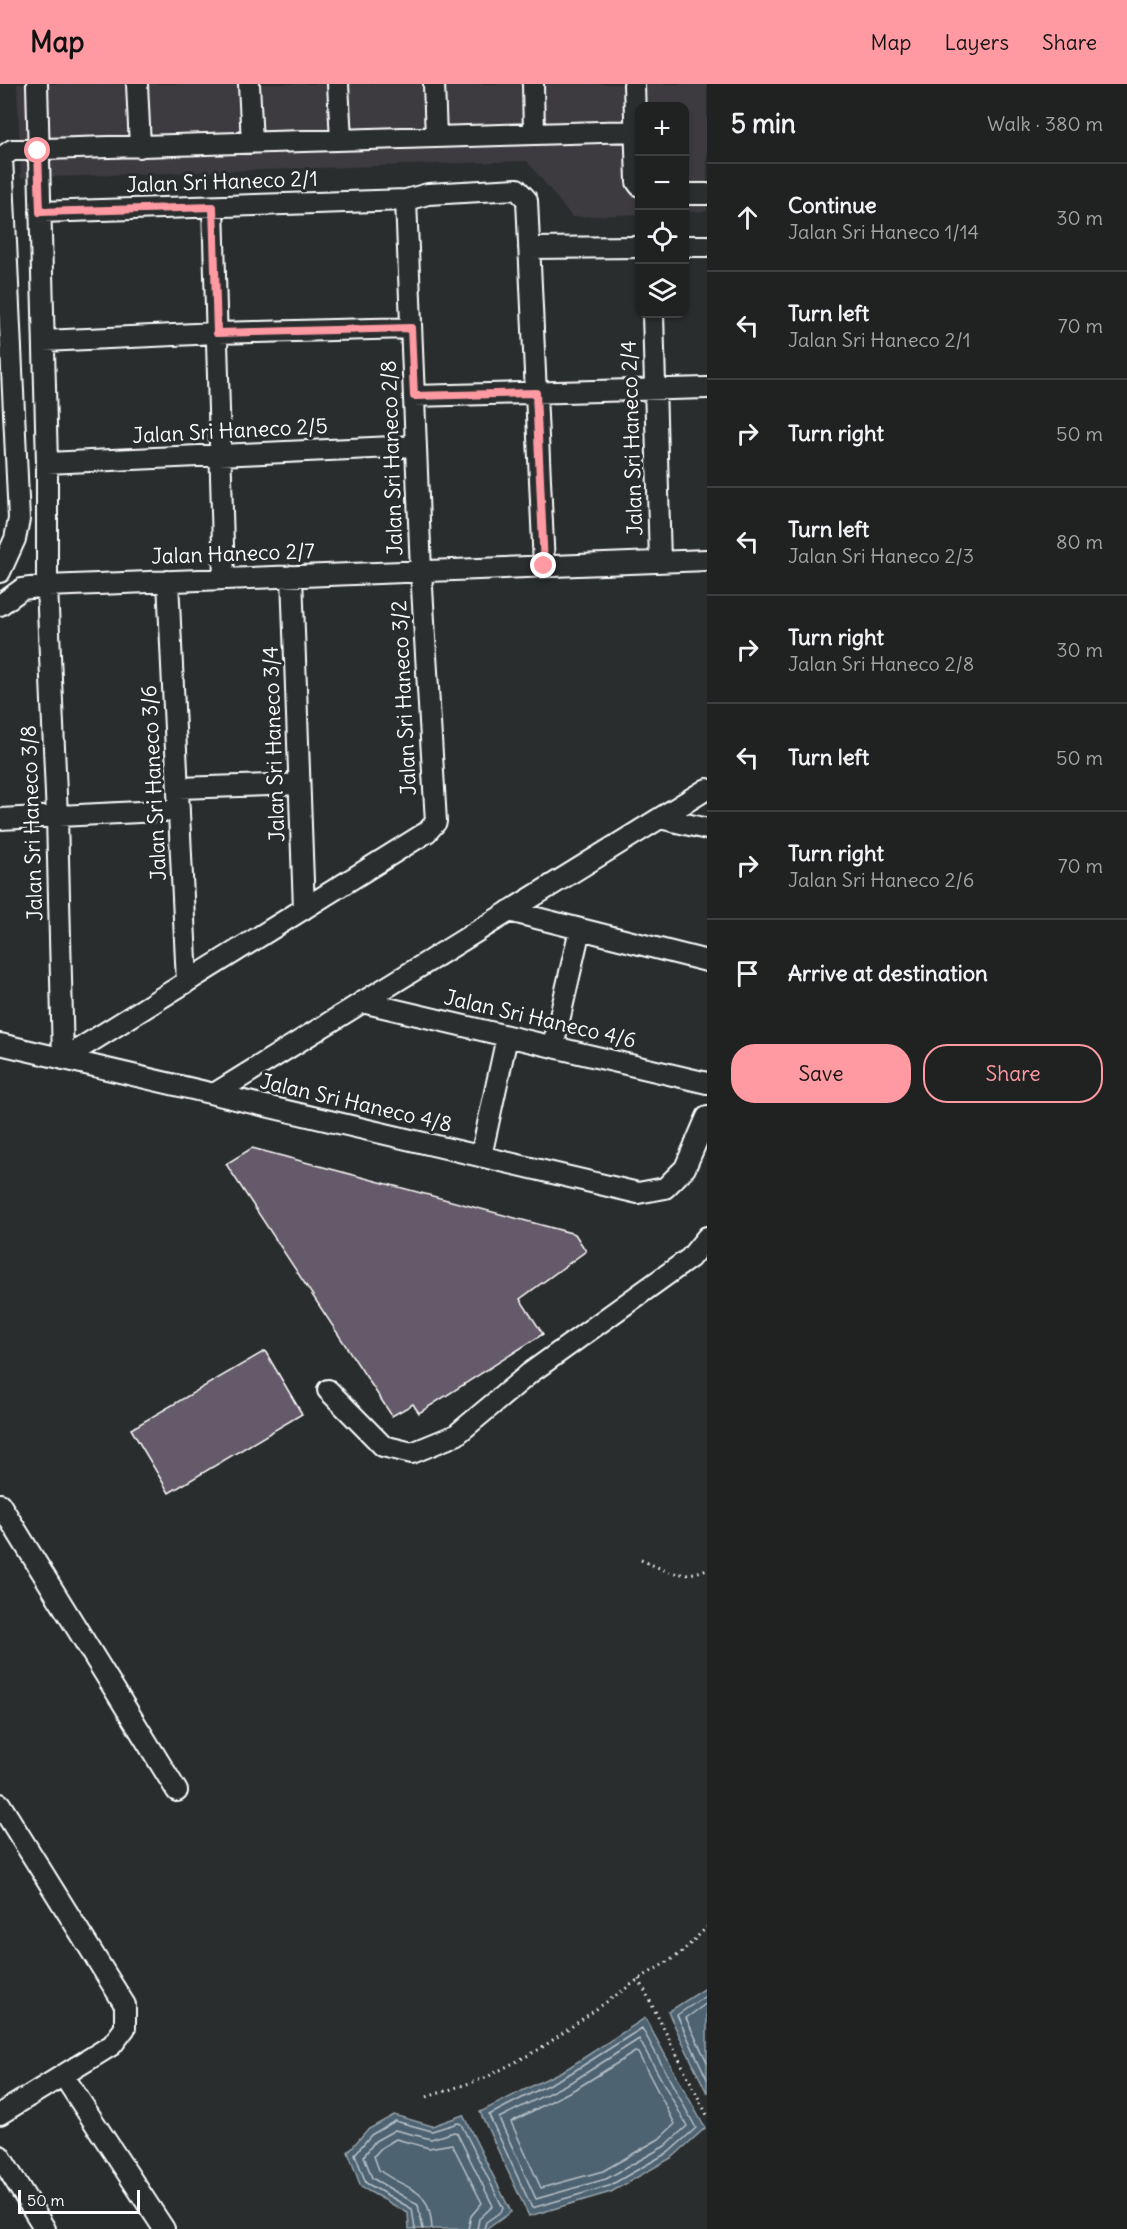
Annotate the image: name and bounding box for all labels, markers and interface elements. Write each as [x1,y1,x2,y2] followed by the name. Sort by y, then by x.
[30,24,84,60] text: Map
[871,29,911,56] text: Map
[944,29,1009,56] text: Layers
[1042,29,1097,56] text: Share
[635,102,689,318] map controls
[635,102,689,156] button: +
[731,107,796,140] text: 5 min
[987,111,1103,136] text: Walk · 380 m
[24,137,50,163] route start
[635,156,689,210] button: −
[126,165,318,198] street label: Jalan Sri Haneco 2/1
[788,191,877,219] text: Continue
[731,201,764,234] icon: ahead
[1056,205,1103,230] text: 30 m
[635,210,689,264] button: locate
[788,219,979,244] text: Jalan Sri Haneco 1/14
[635,264,689,318] button: layers
[788,299,869,327] text: Turn left
[731,309,764,342] icon: left
[1058,313,1103,338] text: 70 m
[788,327,971,352] text: Jalan Sri Haneco 2/1
[615,340,648,536] street label: Jalan Sri Haneco 2/4
[375,360,408,556] street label: Jalan Sri Haneco 2/8
[132,412,328,449] street label: Jalan Sri Haneco 2/5
[731,417,764,450] icon: right
[788,419,884,447] text: Turn right
[1056,421,1103,446] text: 50 m
[788,515,869,543] text: Turn left
[731,525,764,558] icon: left
[1056,529,1103,554] text: 80 m
[151,537,315,570] street label: Jalan Haneco 2/7
[788,543,974,568] text: Jalan Sri Haneco 2/3
[530,552,556,578] route end
[385,600,422,796] street label: Jalan Sri Haneco 3/2
[788,623,884,651] text: Turn right
[731,633,764,666] icon: right
[1056,637,1103,662] text: 30 m
[257,646,290,842] street label: Jalan Sri Haneco 3/4
[788,651,974,676] text: Jalan Sri Haneco 2/8
[135,684,172,882] street label: Jalan Sri Haneco 3/6
[15,725,48,921] street label: Jalan Sri Haneco 3/8
[731,741,764,774] icon: left
[788,743,869,771] text: Turn left
[1056,745,1103,770] text: 50 m
[788,839,884,867] text: Turn right
[731,849,764,882] icon: right
[1058,853,1103,878] text: 70 m
[788,867,974,892] text: Jalan Sri Haneco 2/6
[731,957,764,990] icon: arrive
[788,959,988,987] text: Arrive at destination
[442,983,639,1054] street label: Jalan Sri Haneco 4/6
[731,1044,911,1103] button: Save
[923,1044,1103,1103] button: Share
[258,1067,455,1138] street label: Jalan Sri Haneco 4/8
[18,2187,140,2214] scale bar
[27,2190,65,2210] text: 50 m

